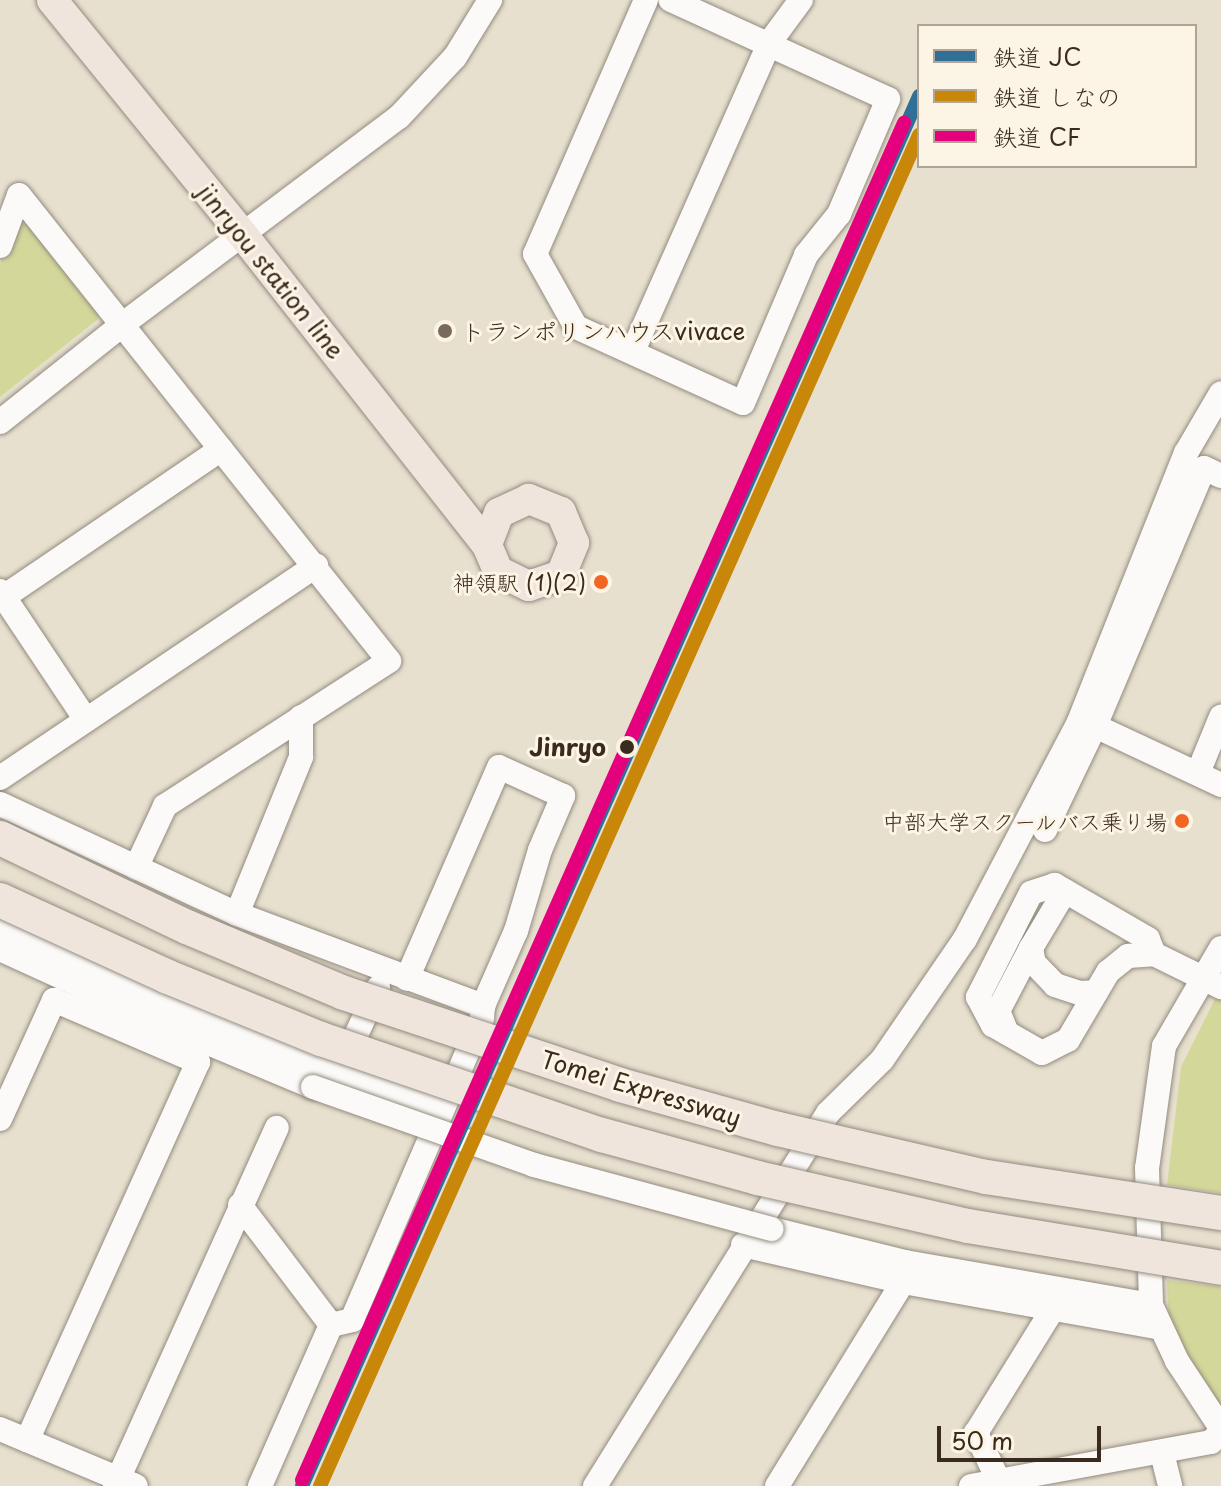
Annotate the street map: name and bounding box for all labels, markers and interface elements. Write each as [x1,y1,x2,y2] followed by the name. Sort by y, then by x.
[917,24,1197,168] legend
[993,38,1082,74] text: 鉄道 JC
[993,78,1121,114] text: 鉄道 しなの
[993,118,1081,154] text: 鉄道 CF
[192,178,350,364] street label: jinryou station line
[461,317,748,345] place label: トランポリンハウスvivace
[436,322,454,340] marker: トランポリンハウスvivace
[453,569,586,595] place label: 神領駅 (1)(2)
[593,574,609,590] marker: 神領駅 (1)(2)
[529,733,606,761] place label: Jinryo
[613,733,641,761] marker: Jinryo
[881,808,1167,834] place label: 中部大学スクールバス乗り場
[1174,813,1190,829] marker: 中部大学スクールバス乗り場
[536,1043,746,1133] street label: Tomei Expressway
[941,1410,1105,1460] scale bar
[951,1422,1013,1458] text: 50 m

